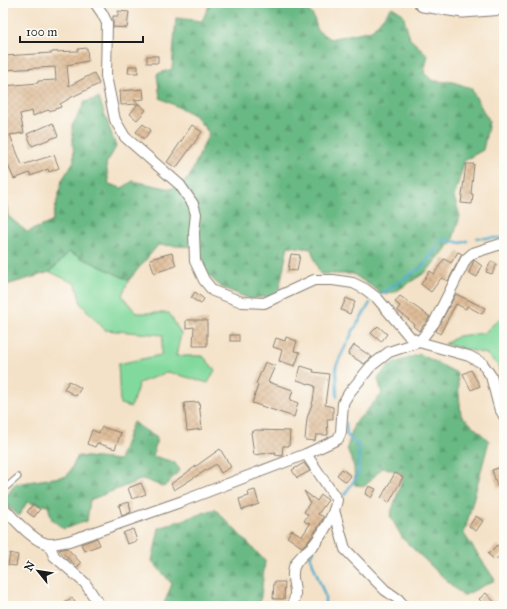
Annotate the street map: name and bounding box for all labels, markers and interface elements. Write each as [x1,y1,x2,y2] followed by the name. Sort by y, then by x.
[20,18,143,44] scale bar
[26,25,57,39] text: 100 m
[18,551,58,591] north arrow
[22,558,38,574] text: N

